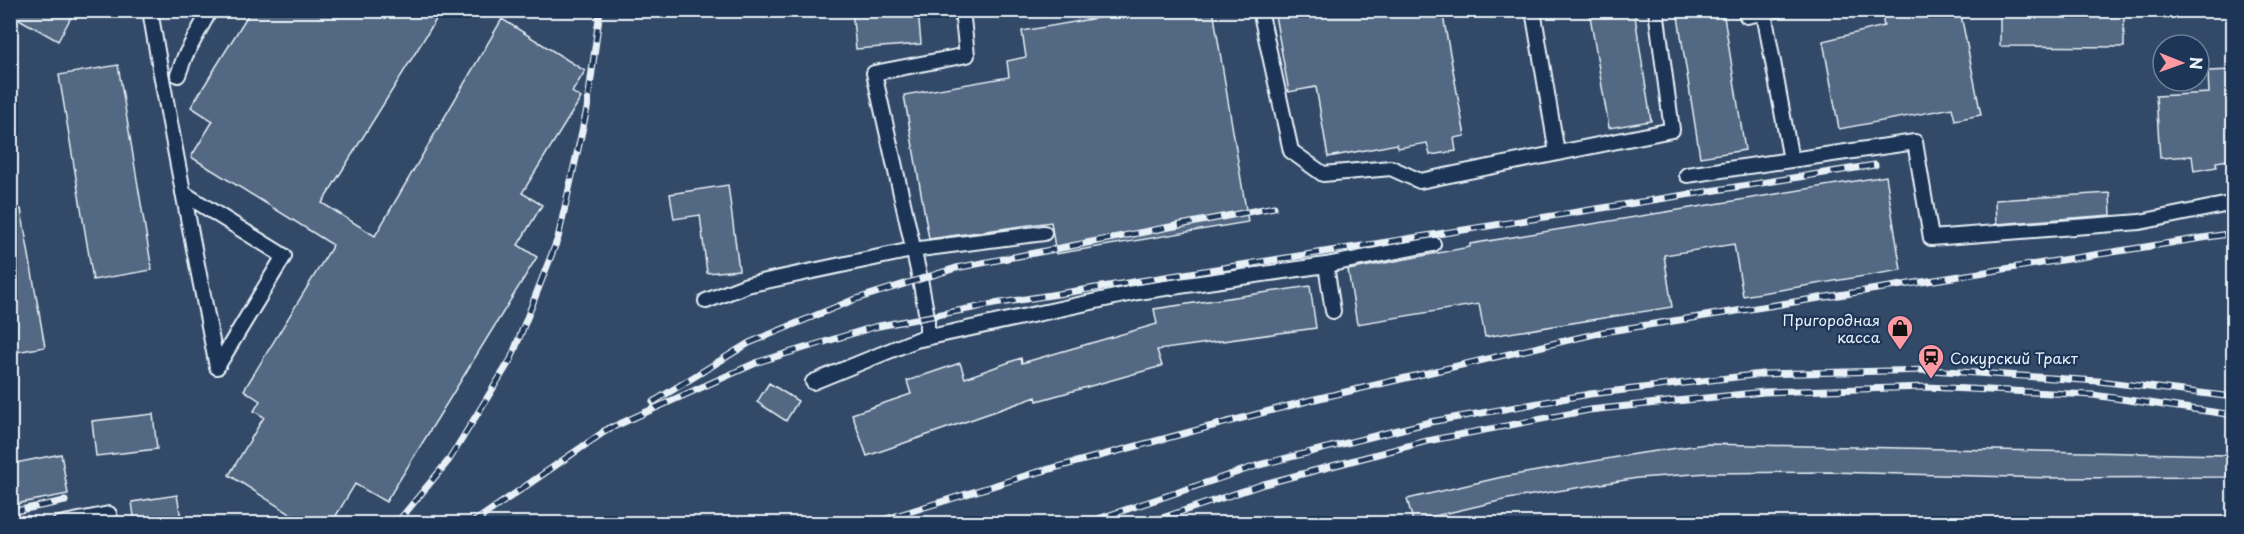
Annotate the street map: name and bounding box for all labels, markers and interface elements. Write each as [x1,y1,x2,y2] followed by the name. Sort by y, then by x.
[2151,33,2211,93] north arrow
[2185,57,2209,70] text: N
[1782,308,1881,348] place label: Пригородная касса
[1885,313,1915,351] shop icon: Пригородная касса
[1916,342,1946,380] station icon: Сокурский Тракт
[1950,346,2079,369] place label: Сокурский Тракт

